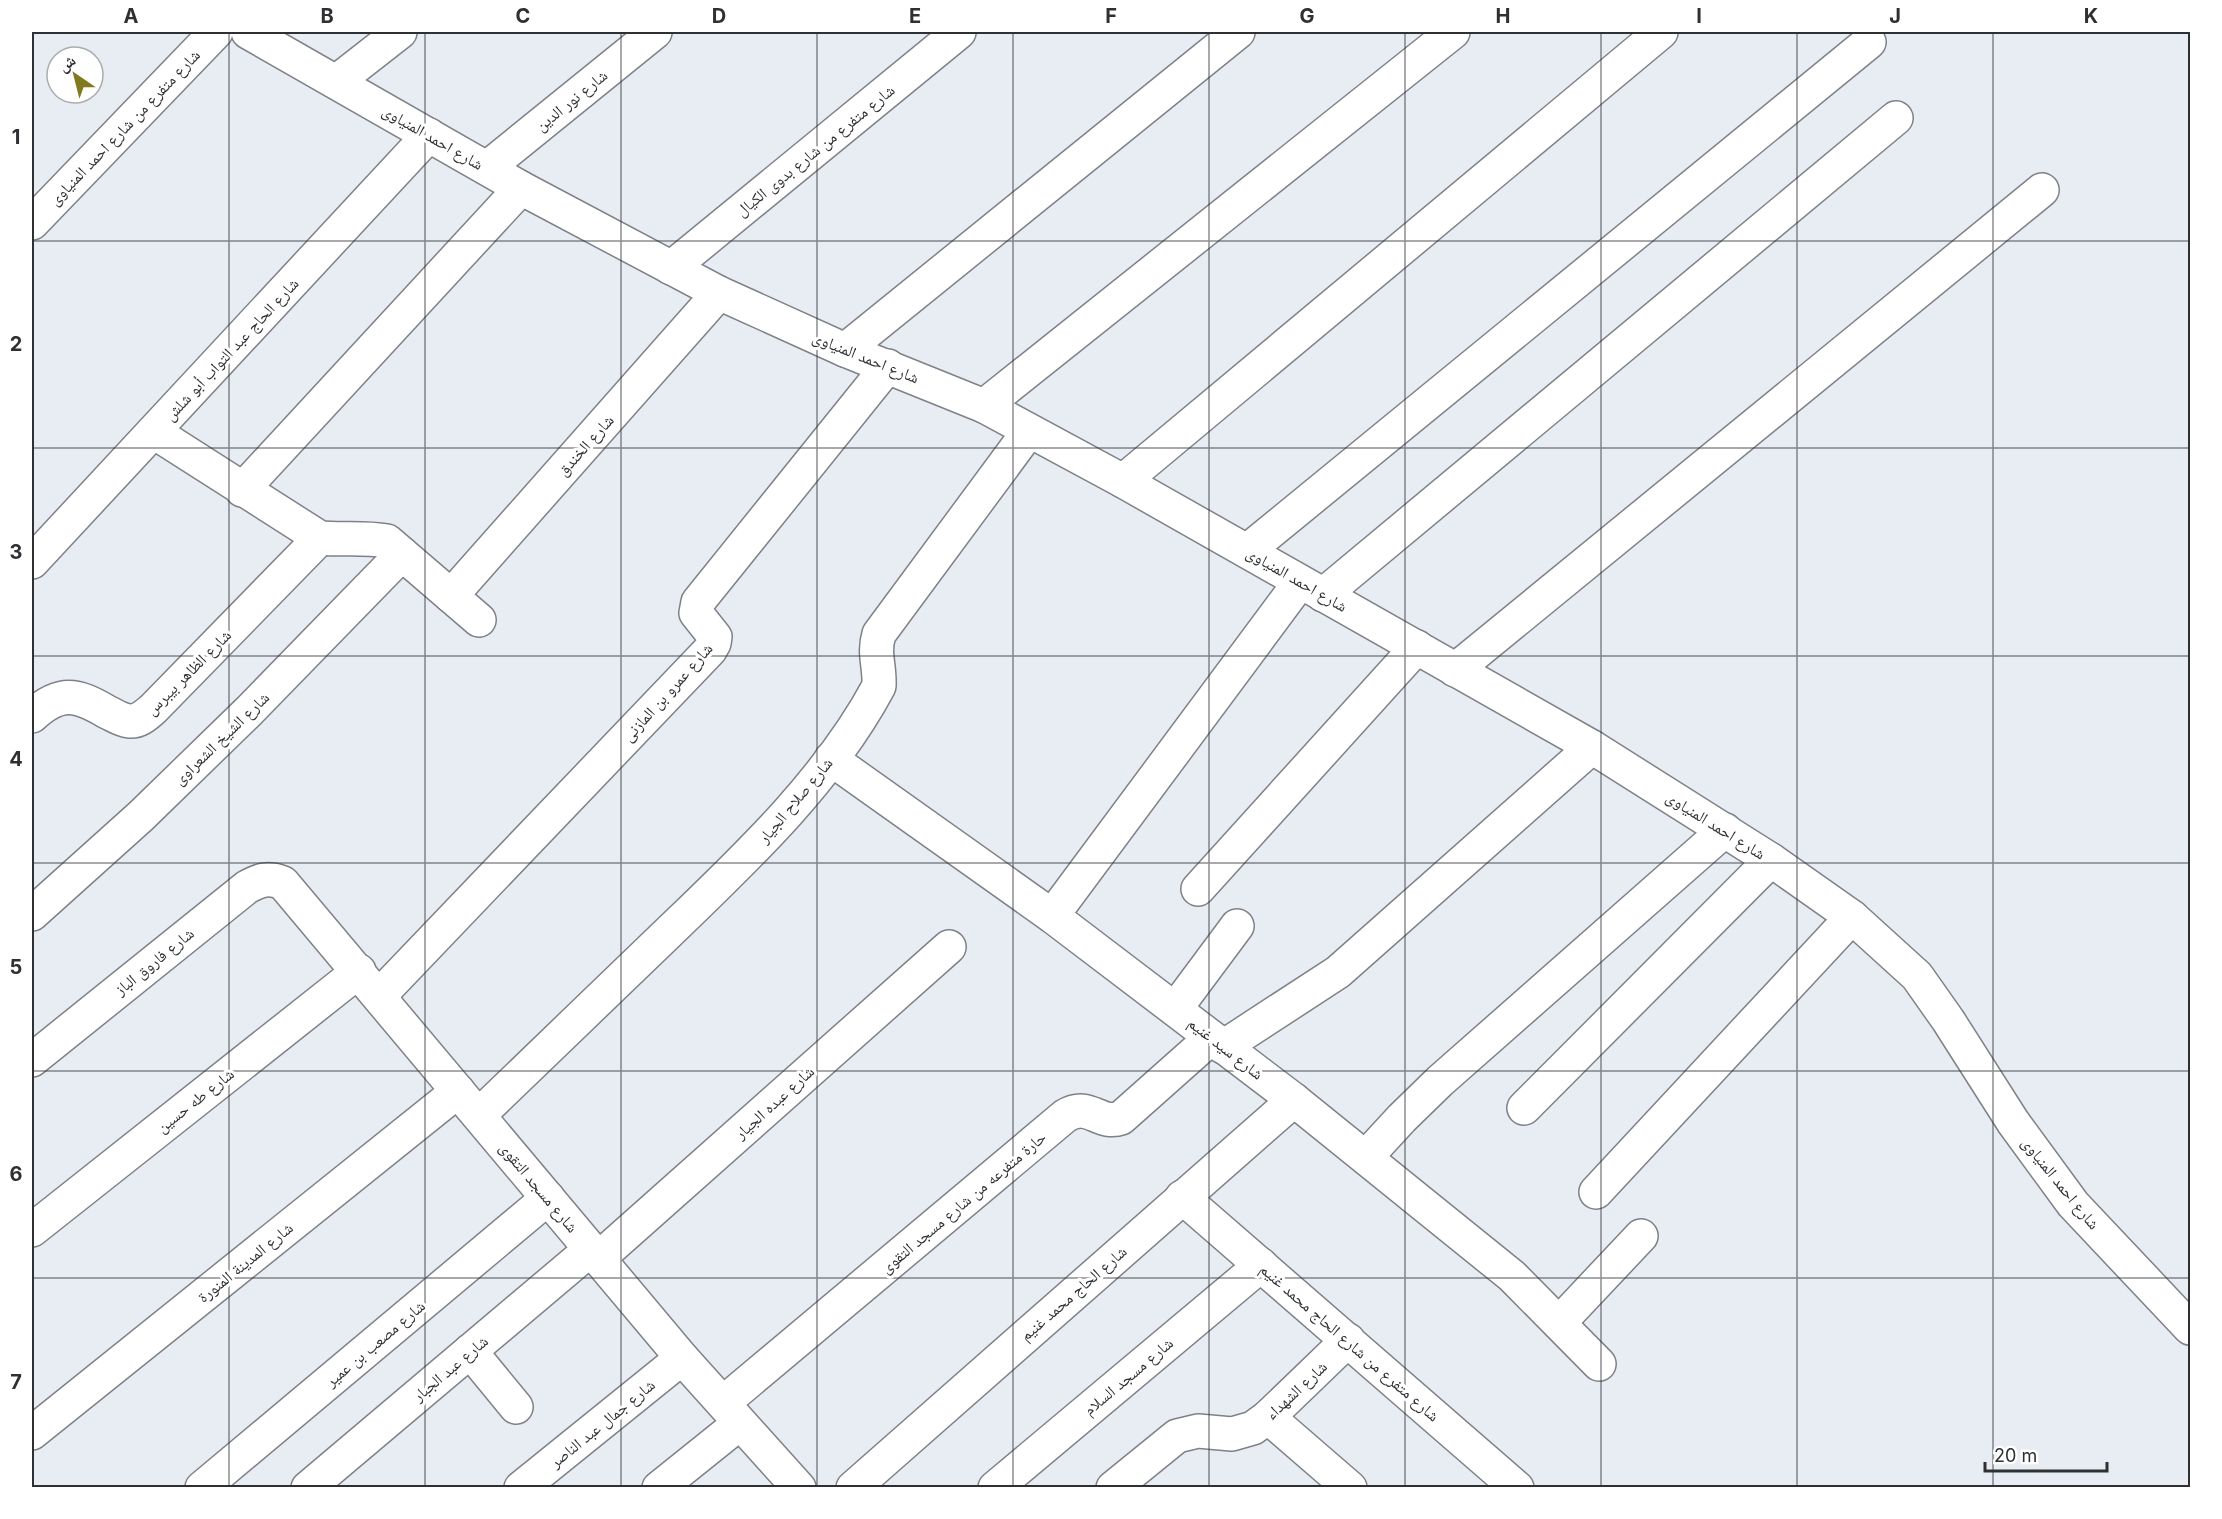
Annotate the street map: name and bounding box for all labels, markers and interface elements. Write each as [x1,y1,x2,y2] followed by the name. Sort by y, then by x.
[124,4,139,28] text: A
[320,4,334,28] text: B
[516,4,530,28] text: C
[712,4,726,28] text: D
[909,4,921,28] text: E
[1105,4,1117,28] text: F
[1299,4,1315,28] text: G
[1496,4,1510,28] text: H
[1696,4,1702,28] text: I
[1889,4,1901,28] text: J
[2084,4,2098,28] text: K
[44,45,204,209] street label: شارع متفرع من شارع احمد المنياوى
[45,45,105,105] north arrow
[531,65,612,136] street label: شارع نور الدين
[732,80,899,221] street label: شارع متفرع من شارع بدوى الكيال
[378,100,487,175] street label: شارع احمد المنياوى
[12,125,20,149] text: 1
[159,273,303,425] street label: شارع الحاج عبد التواب أبو شلش
[809,327,922,388] street label: شارع احمد المنياوى
[10,332,22,356] text: 2
[552,410,618,480] street label: شارع الخندق
[10,540,22,564] text: 3
[1242,542,1351,617] street label: شارع احمد المنياوى
[141,625,236,720] street label: شارع الظاهر بيبرس
[617,639,717,746] street label: شارع عمرو بن المازنى
[169,687,274,790] street label: شارع الشيخ الشعراوى
[9,747,23,771] text: 4
[753,753,837,848] street label: شارع صلاح الجيار
[1662,787,1769,864] street label: شارع احمد المنياوى
[110,923,198,1000] street label: شارع فاروق الباز
[10,955,22,979] text: 5
[1184,1012,1268,1084] street label: شارع سيد غنيم
[729,1061,819,1144] street label: شارع عبده الجيار
[152,1063,238,1137] street label: شارع طه حسين
[876,1127,1051,1278] street label: حارة متفرعه من شارع مسجد التقوى
[2017,1133,2104,1234] street label: شارع احمد المنياوى
[495,1138,583,1237] street label: شارع مسجد التقوى
[10,1162,23,1186] text: 6
[193,1217,297,1307] street label: شارع المدينة المنورة
[1015,1241,1131,1346] street label: شارع الحاج محمد غنيم
[1256,1259,1444,1426] street label: شارع متفرع من شارع الحاج محمد غنيم
[320,1295,430,1392] street label: شارع مصعب بن عمير
[407,1331,493,1407] street label: شارع عبد الجبار
[1079,1333,1178,1420] street label: شارع مسجد السلام
[1261,1356,1332,1424] street label: شارع الشهداء
[10,1370,22,1394] text: 7
[545,1374,659,1473] street label: شارع جمال عبد الناصر
[1985,1435,2106,1473] scale bar
[1994,1445,2037,1466] text: 20 m

